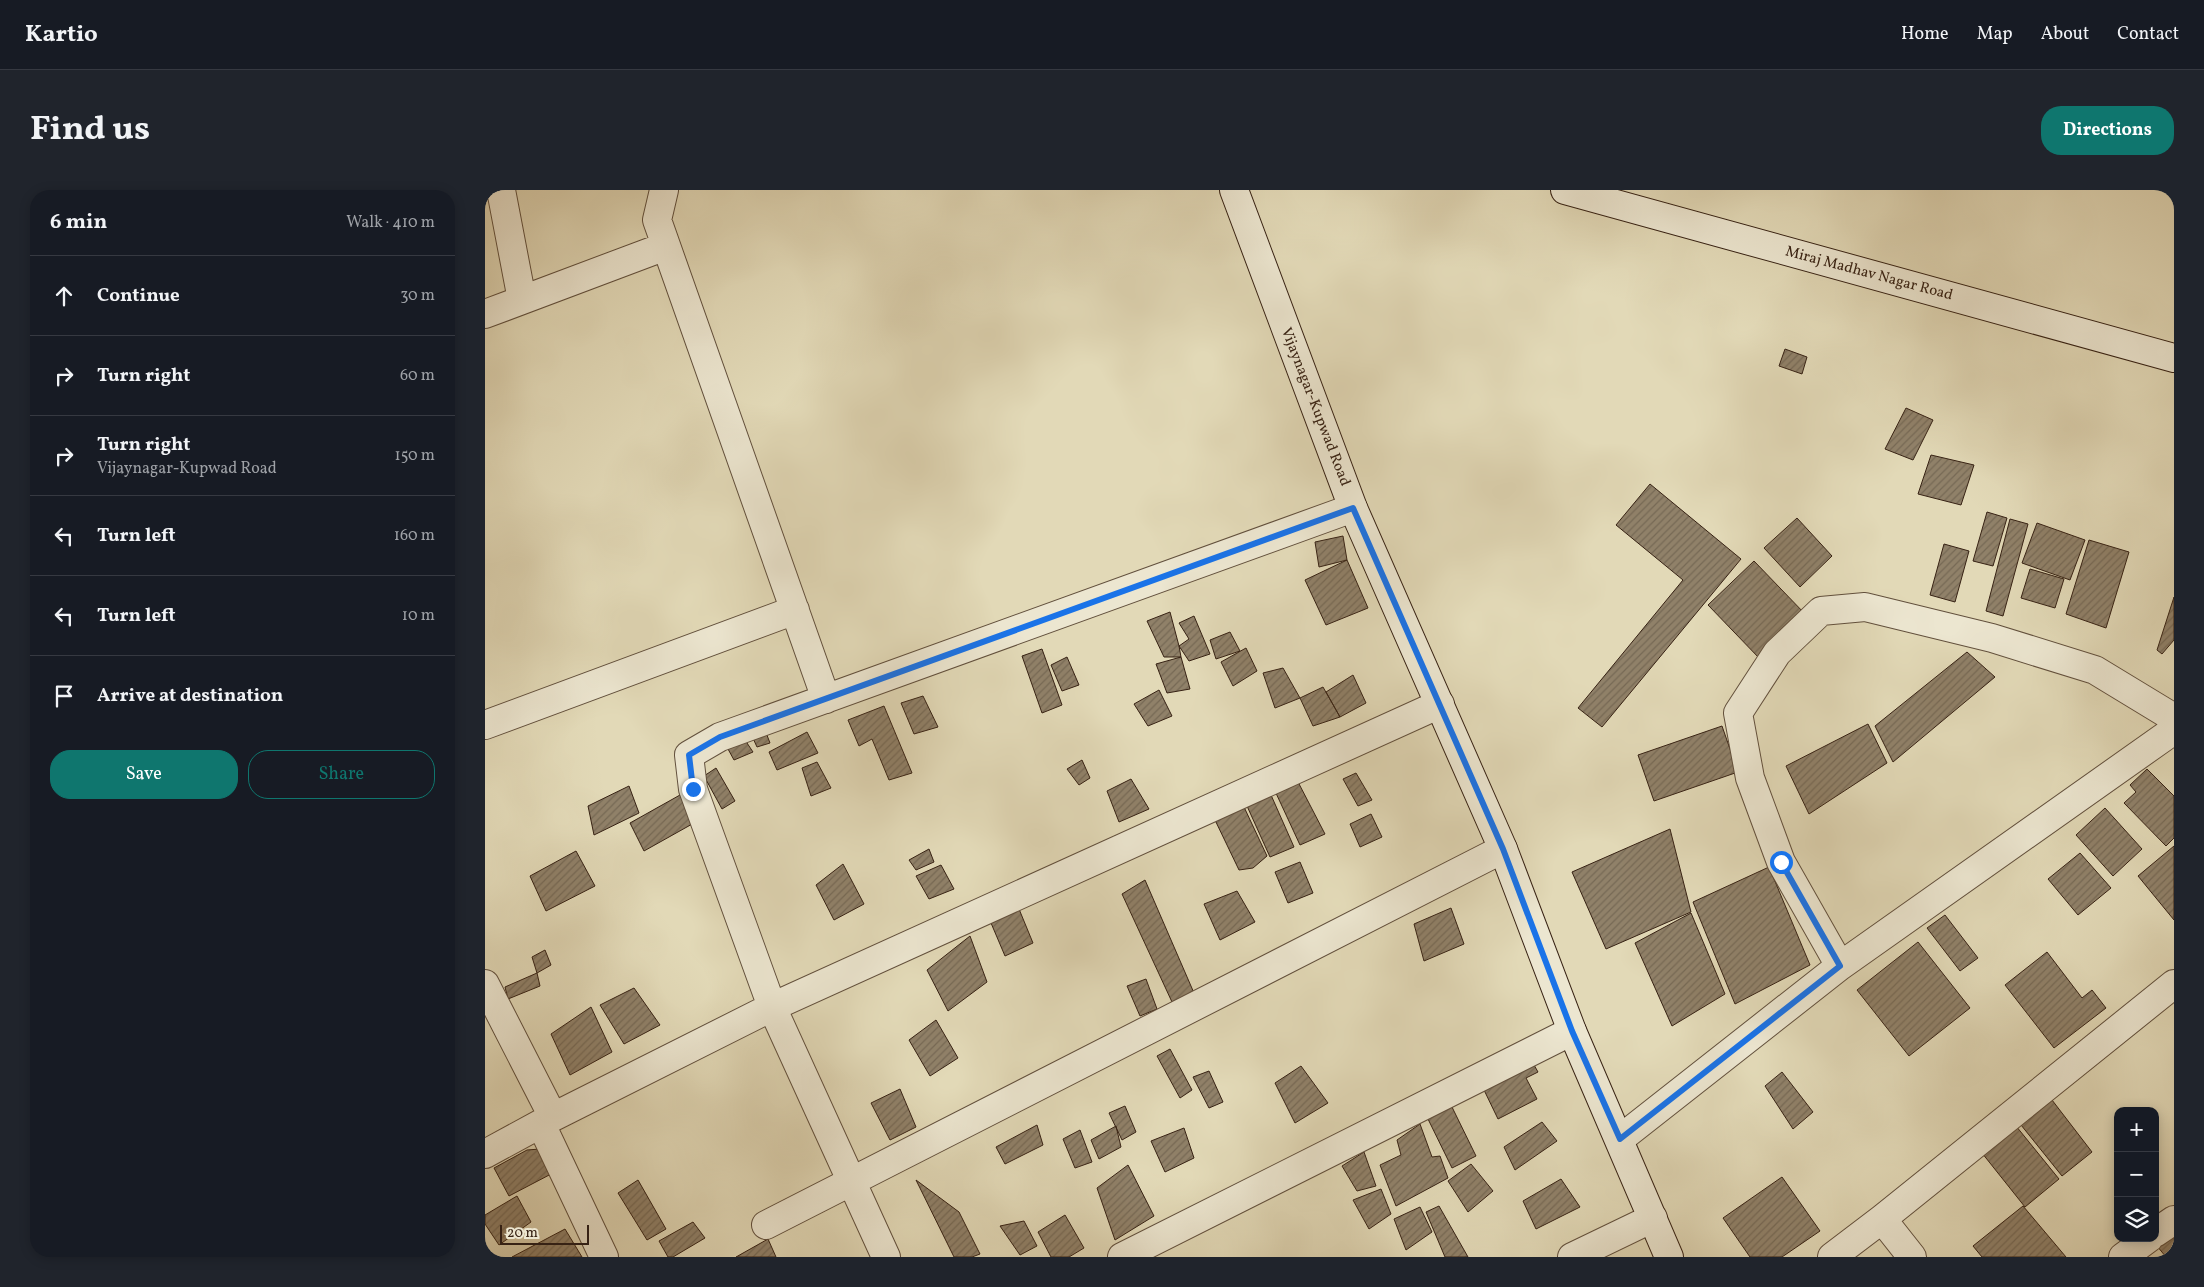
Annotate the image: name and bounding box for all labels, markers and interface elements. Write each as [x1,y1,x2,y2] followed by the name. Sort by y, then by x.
[25,18,98,52] text: Kartio
[1901,22,1949,47] text: Home
[1977,22,2013,47] text: Map
[2041,22,2089,47] text: About
[2117,22,2179,47] text: Contact
[30,106,150,154] text: Find us
[2041,106,2174,155] button: Directions
[50,208,107,237] text: 6 min
[346,212,435,234] text: Walk · 410 m
[1783,242,1955,306] street label: Miraj Madhav Nagar Road
[50,282,78,310] icon: ahead
[97,283,180,309] text: Continue
[400,285,435,307] text: 30 m
[1275,325,1355,489] street label: Vijaynagar-Kupwad Road
[50,362,78,390] icon: right
[97,363,190,389] text: Turn right
[400,365,435,387] text: 60 m
[97,432,190,458] text: Turn right
[50,442,78,470] icon: right
[394,445,435,467] text: 150 m
[97,458,277,480] text: Vijaynagar-Kupwad Road
[50,522,78,550] icon: left
[97,523,176,549] text: Turn left
[394,525,435,547] text: 160 m
[50,602,78,630] icon: left
[97,603,176,629] text: Turn left
[402,605,435,627] text: 10 m
[50,682,78,710] icon: arrive
[97,683,283,709] text: Arrive at destination
[50,750,238,799] button: Save
[248,750,435,799] button: Share
[682,778,705,801] route end
[1770,851,1793,874] route start
[2114,1107,2159,1242] map controls
[2114,1107,2159,1152] button: +
[2114,1152,2159,1197] button: −
[2114,1197,2159,1242] button: layers
[500,1222,589,1245] scale bar
[507,1224,538,1243] text: 20 m

